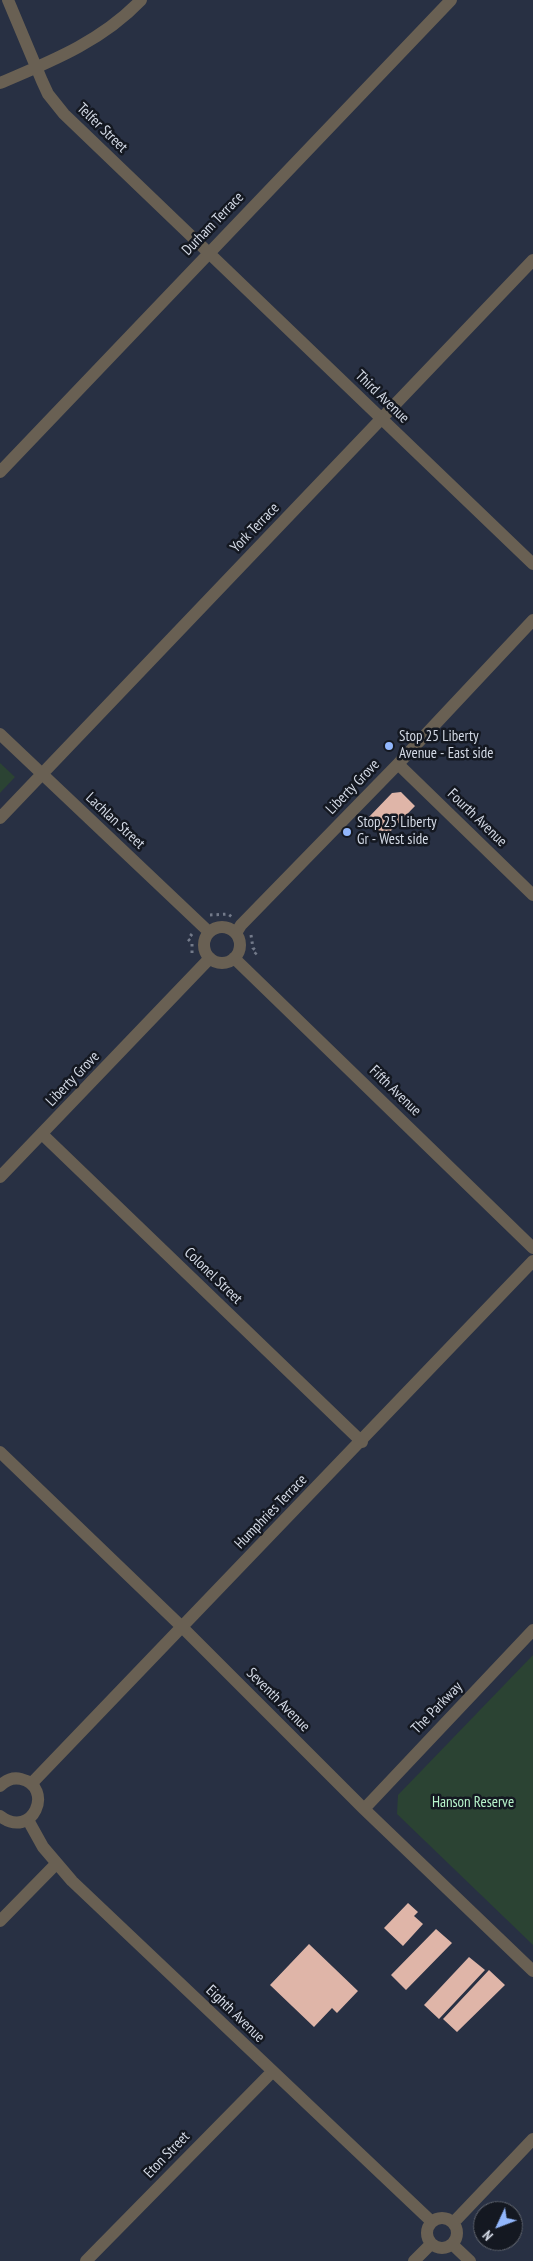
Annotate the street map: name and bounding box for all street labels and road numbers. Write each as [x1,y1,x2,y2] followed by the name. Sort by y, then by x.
[73,100,131,156] street label: Telfer Street
[178,189,248,259] street label: Durham Terrace
[351,367,413,427] street label: Third Avenue
[227,499,283,557] street label: York Terrace
[322,756,384,818] street label: Liberty Grove
[444,785,510,851] street label: Fourth Avenue
[82,789,148,853] street label: Lachlan Street
[42,1048,104,1110] street label: Liberty Grove
[365,1062,425,1120] street label: Fifth Avenue
[180,1244,246,1308] street label: Colonel Street
[231,1471,311,1553] street label: Humphries Terrace
[242,1664,314,1736] street label: Seventh Avenue
[408,1678,466,1738] street label: The Parkway
[202,1982,268,2046] street label: Eighth Avenue
[140,2128,194,2182] street label: Eton Street

